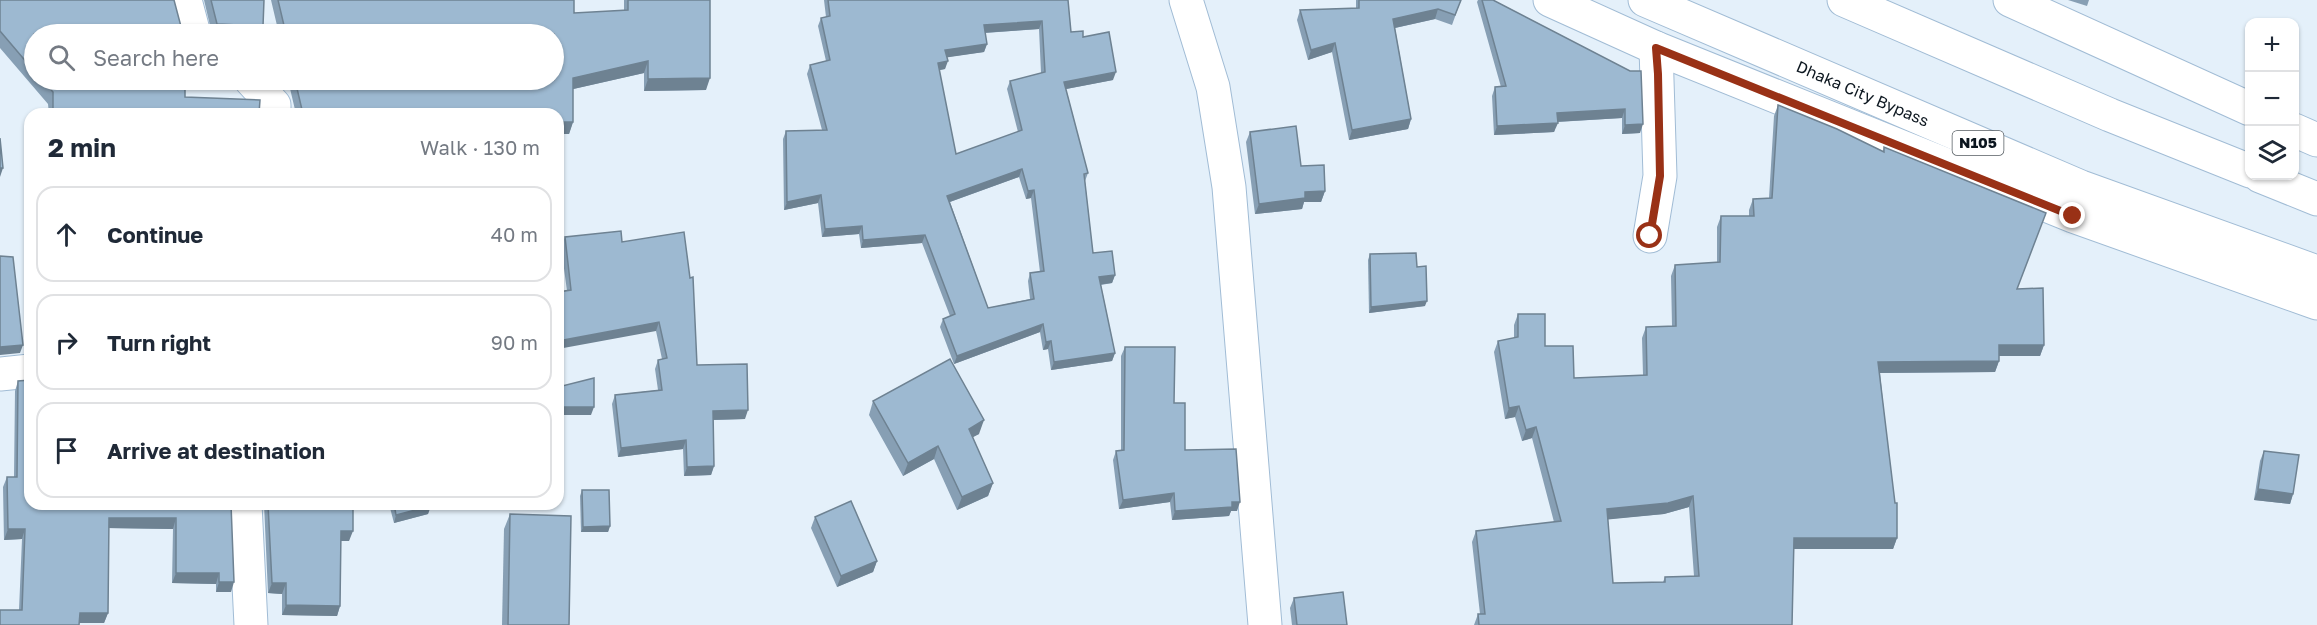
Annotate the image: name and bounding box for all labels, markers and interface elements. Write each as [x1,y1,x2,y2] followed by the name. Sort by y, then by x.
[2245,18,2299,180] map controls
[2245,18,2299,72] button: +
[24,24,564,90] search box
[45,41,78,74] icon: search
[93,44,219,71] text: Search here
[1793,56,1932,131] street label: Dhaka City Bypass
[2245,72,2299,126] button: −
[2245,126,2299,180] button: layers
[1952,131,2004,155] road number: N105
[48,132,116,163] text: 2 min
[420,135,540,159] text: Walk · 130 m
[2059,202,2085,228] route end
[50,218,83,251] icon: ahead
[107,221,203,248] text: Continue
[491,222,538,246] text: 40 m
[1636,222,1662,248] route start
[50,326,83,359] icon: right
[107,329,211,356] text: Turn right
[491,330,538,354] text: 90 m
[50,434,83,467] icon: arrive
[107,437,325,464] text: Arrive at destination

